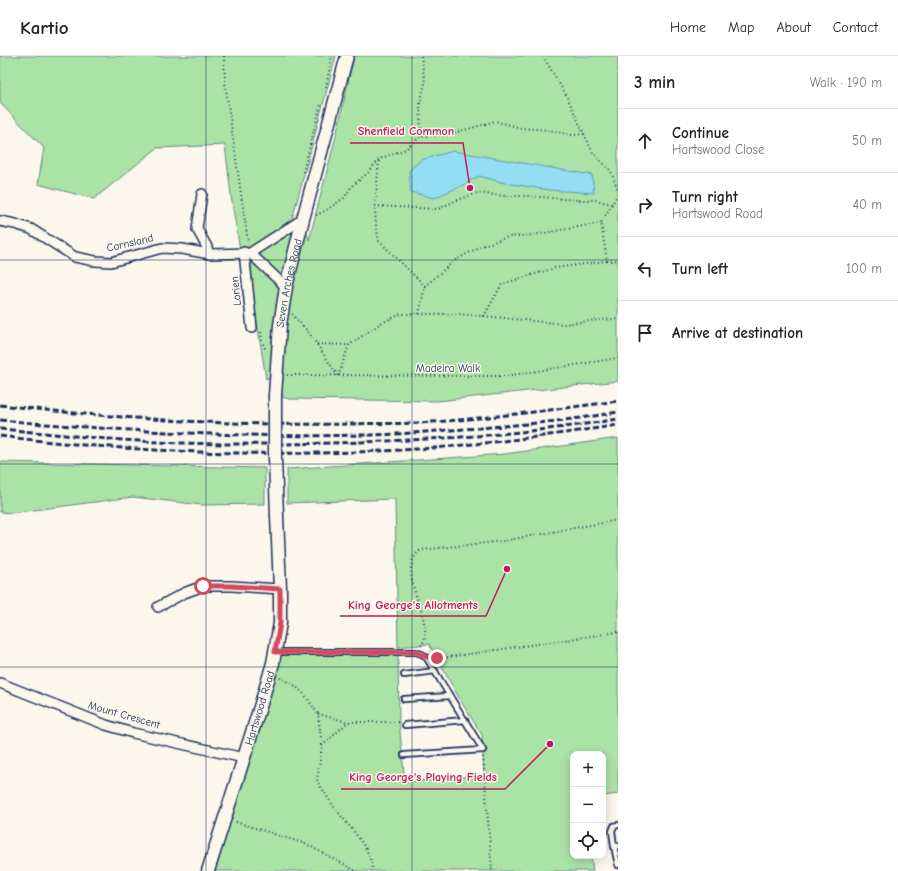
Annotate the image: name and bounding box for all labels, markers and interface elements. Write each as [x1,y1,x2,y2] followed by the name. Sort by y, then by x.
[20,17,69,39] text: Kartio
[670,19,706,36] text: Home
[728,19,754,36] text: Map
[776,19,811,36] text: About
[833,19,878,36] text: Contact
[634,73,675,92] text: 3 min
[810,75,882,90] text: Walk · 190 m
[350,119,463,143] callout: Shenfield Common
[358,124,454,138] text: Shenfield Common
[672,124,729,142] text: Continue
[634,130,656,152] icon: ahead
[852,133,882,148] text: 50 m
[672,142,764,157] text: Hartswood Close
[672,188,738,206] text: Turn right
[634,194,656,216] icon: right
[853,197,882,212] text: 40 m
[672,206,763,221] text: Hartswood Road
[105,231,155,255] street label: Cornsland
[273,237,304,328] street label: Seven Arches Road
[634,258,656,280] icon: left
[672,260,728,278] text: Turn left
[846,261,882,276] text: 100 m
[228,276,244,306] street label: Lorien
[634,322,656,344] icon: arrive
[672,324,803,342] text: Arrive at destination
[416,362,481,375] street label: Madeira Walk
[194,577,212,595] route start
[340,592,486,616] callout: King George's Allotments
[348,598,478,612] text: King George's Allotments
[428,649,446,667] route end
[242,669,277,747] street label: Hartswood Road
[86,698,162,732] street label: Mount Crescent
[570,751,606,859] map controls
[570,751,606,787] button: +
[341,765,505,789] callout: King George's Playing Fields
[349,770,497,784] text: King George's Playing Fields
[570,787,606,823] button: −
[570,823,606,859] button: locate

